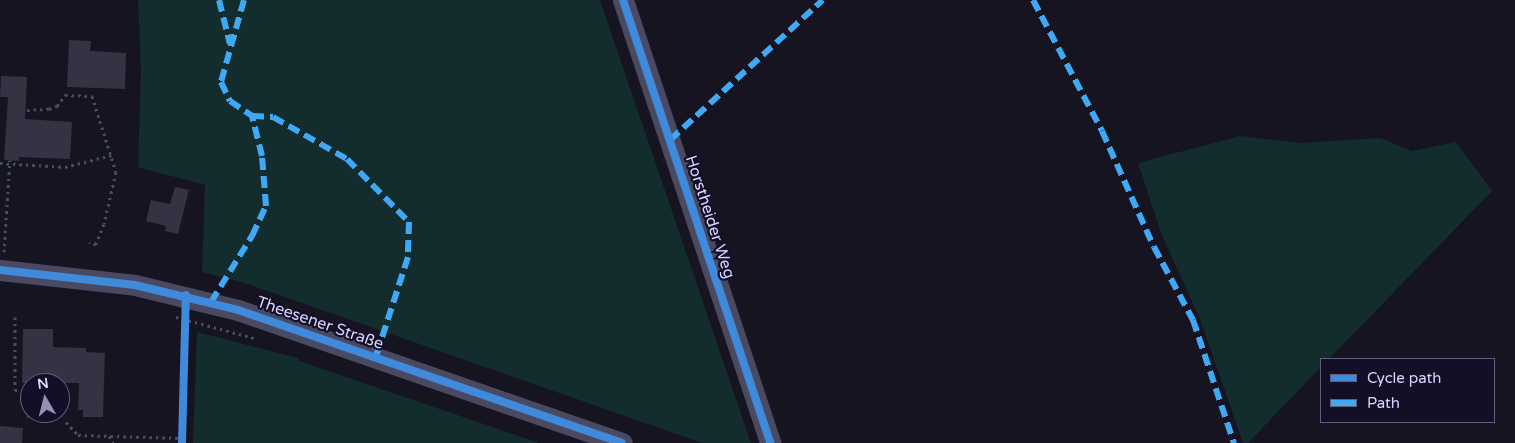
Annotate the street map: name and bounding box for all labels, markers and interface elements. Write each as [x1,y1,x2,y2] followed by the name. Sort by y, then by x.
[681,153,739,281] street label: Horstheider Weg
[254,292,386,354] street label: Theesener Straße
[1320,358,1495,423] legend
[1367,369,1441,387] text: Cycle path
[20,373,70,423] north arrow
[36,374,50,393] text: N
[1367,394,1400,412] text: Path

